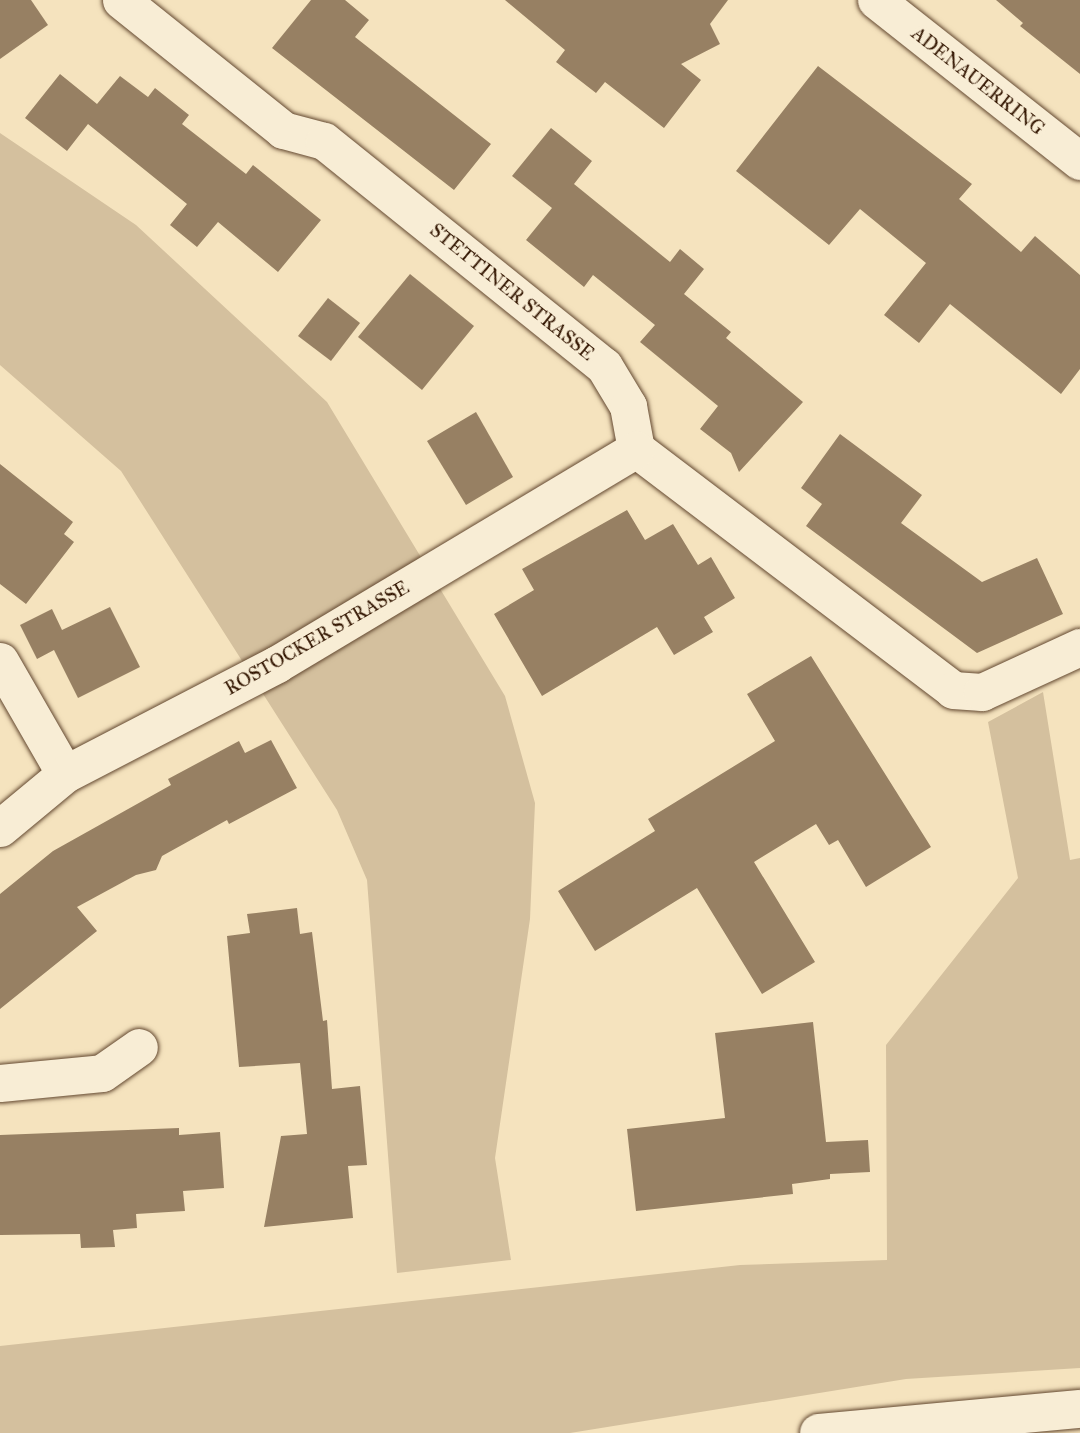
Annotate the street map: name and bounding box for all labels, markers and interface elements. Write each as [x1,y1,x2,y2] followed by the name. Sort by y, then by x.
[907,22,1049,140] street label: ADENAUERRING
[425,219,599,365] street label: STETTINER STRASSE
[221,576,413,700] street label: ROSTOCKER STRASSE

